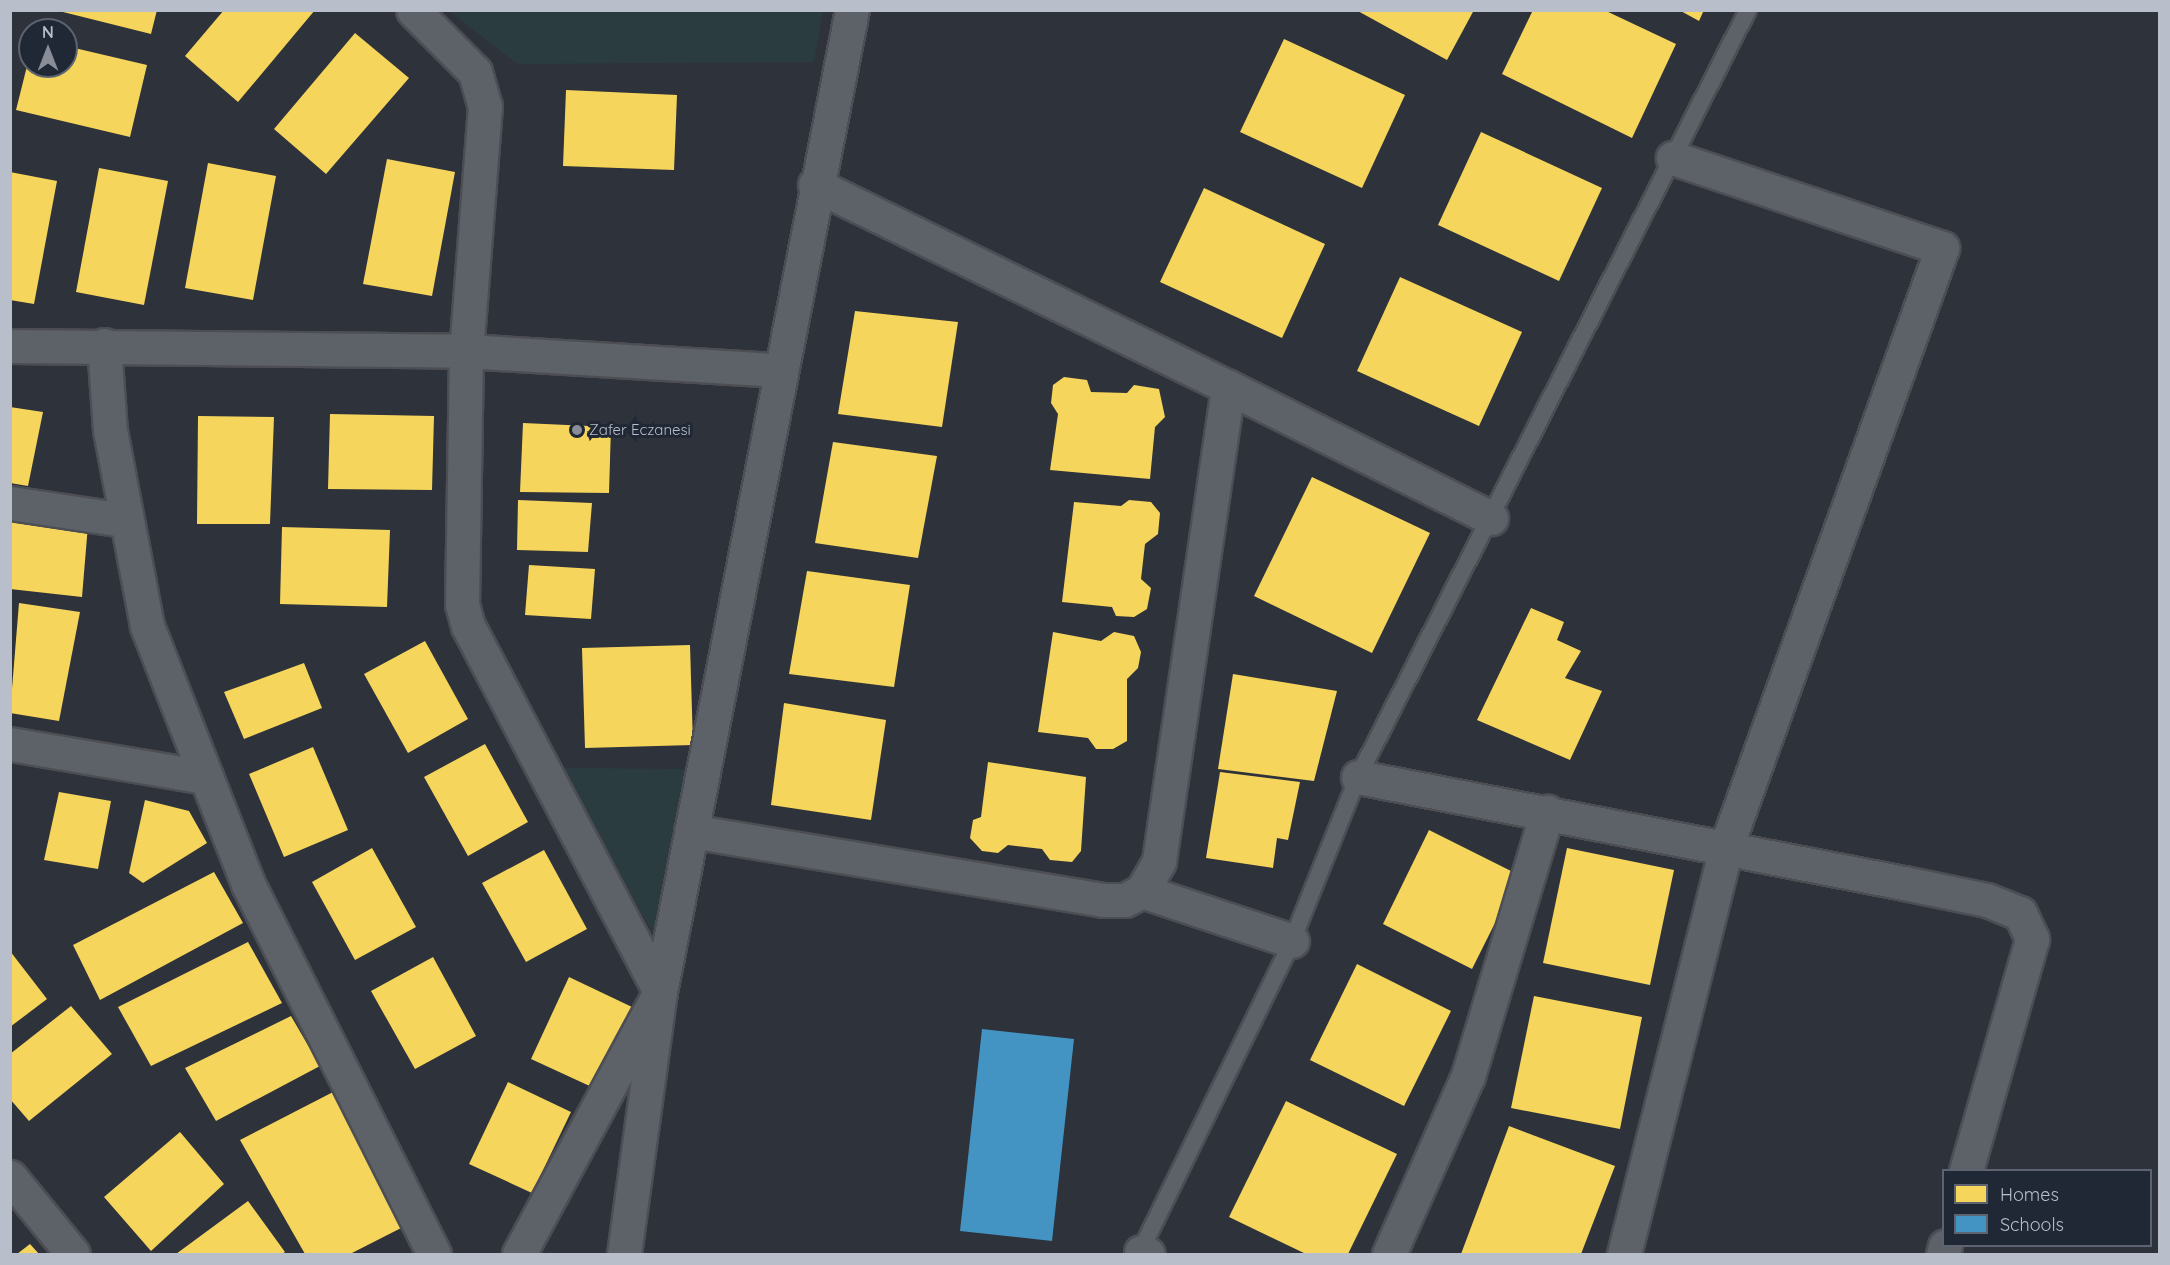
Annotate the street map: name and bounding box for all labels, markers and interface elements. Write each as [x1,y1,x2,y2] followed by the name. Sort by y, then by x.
[18,18,78,78] north arrow
[42,22,54,42] text: N
[589,421,691,439] place label: Zafer Eczanesi
[570,423,584,437] marker: Zafer Eczanesi
[1942,1169,2152,1247] legend
[2000,1183,2059,1206] text: Homes
[2000,1213,2064,1236] text: Schools

